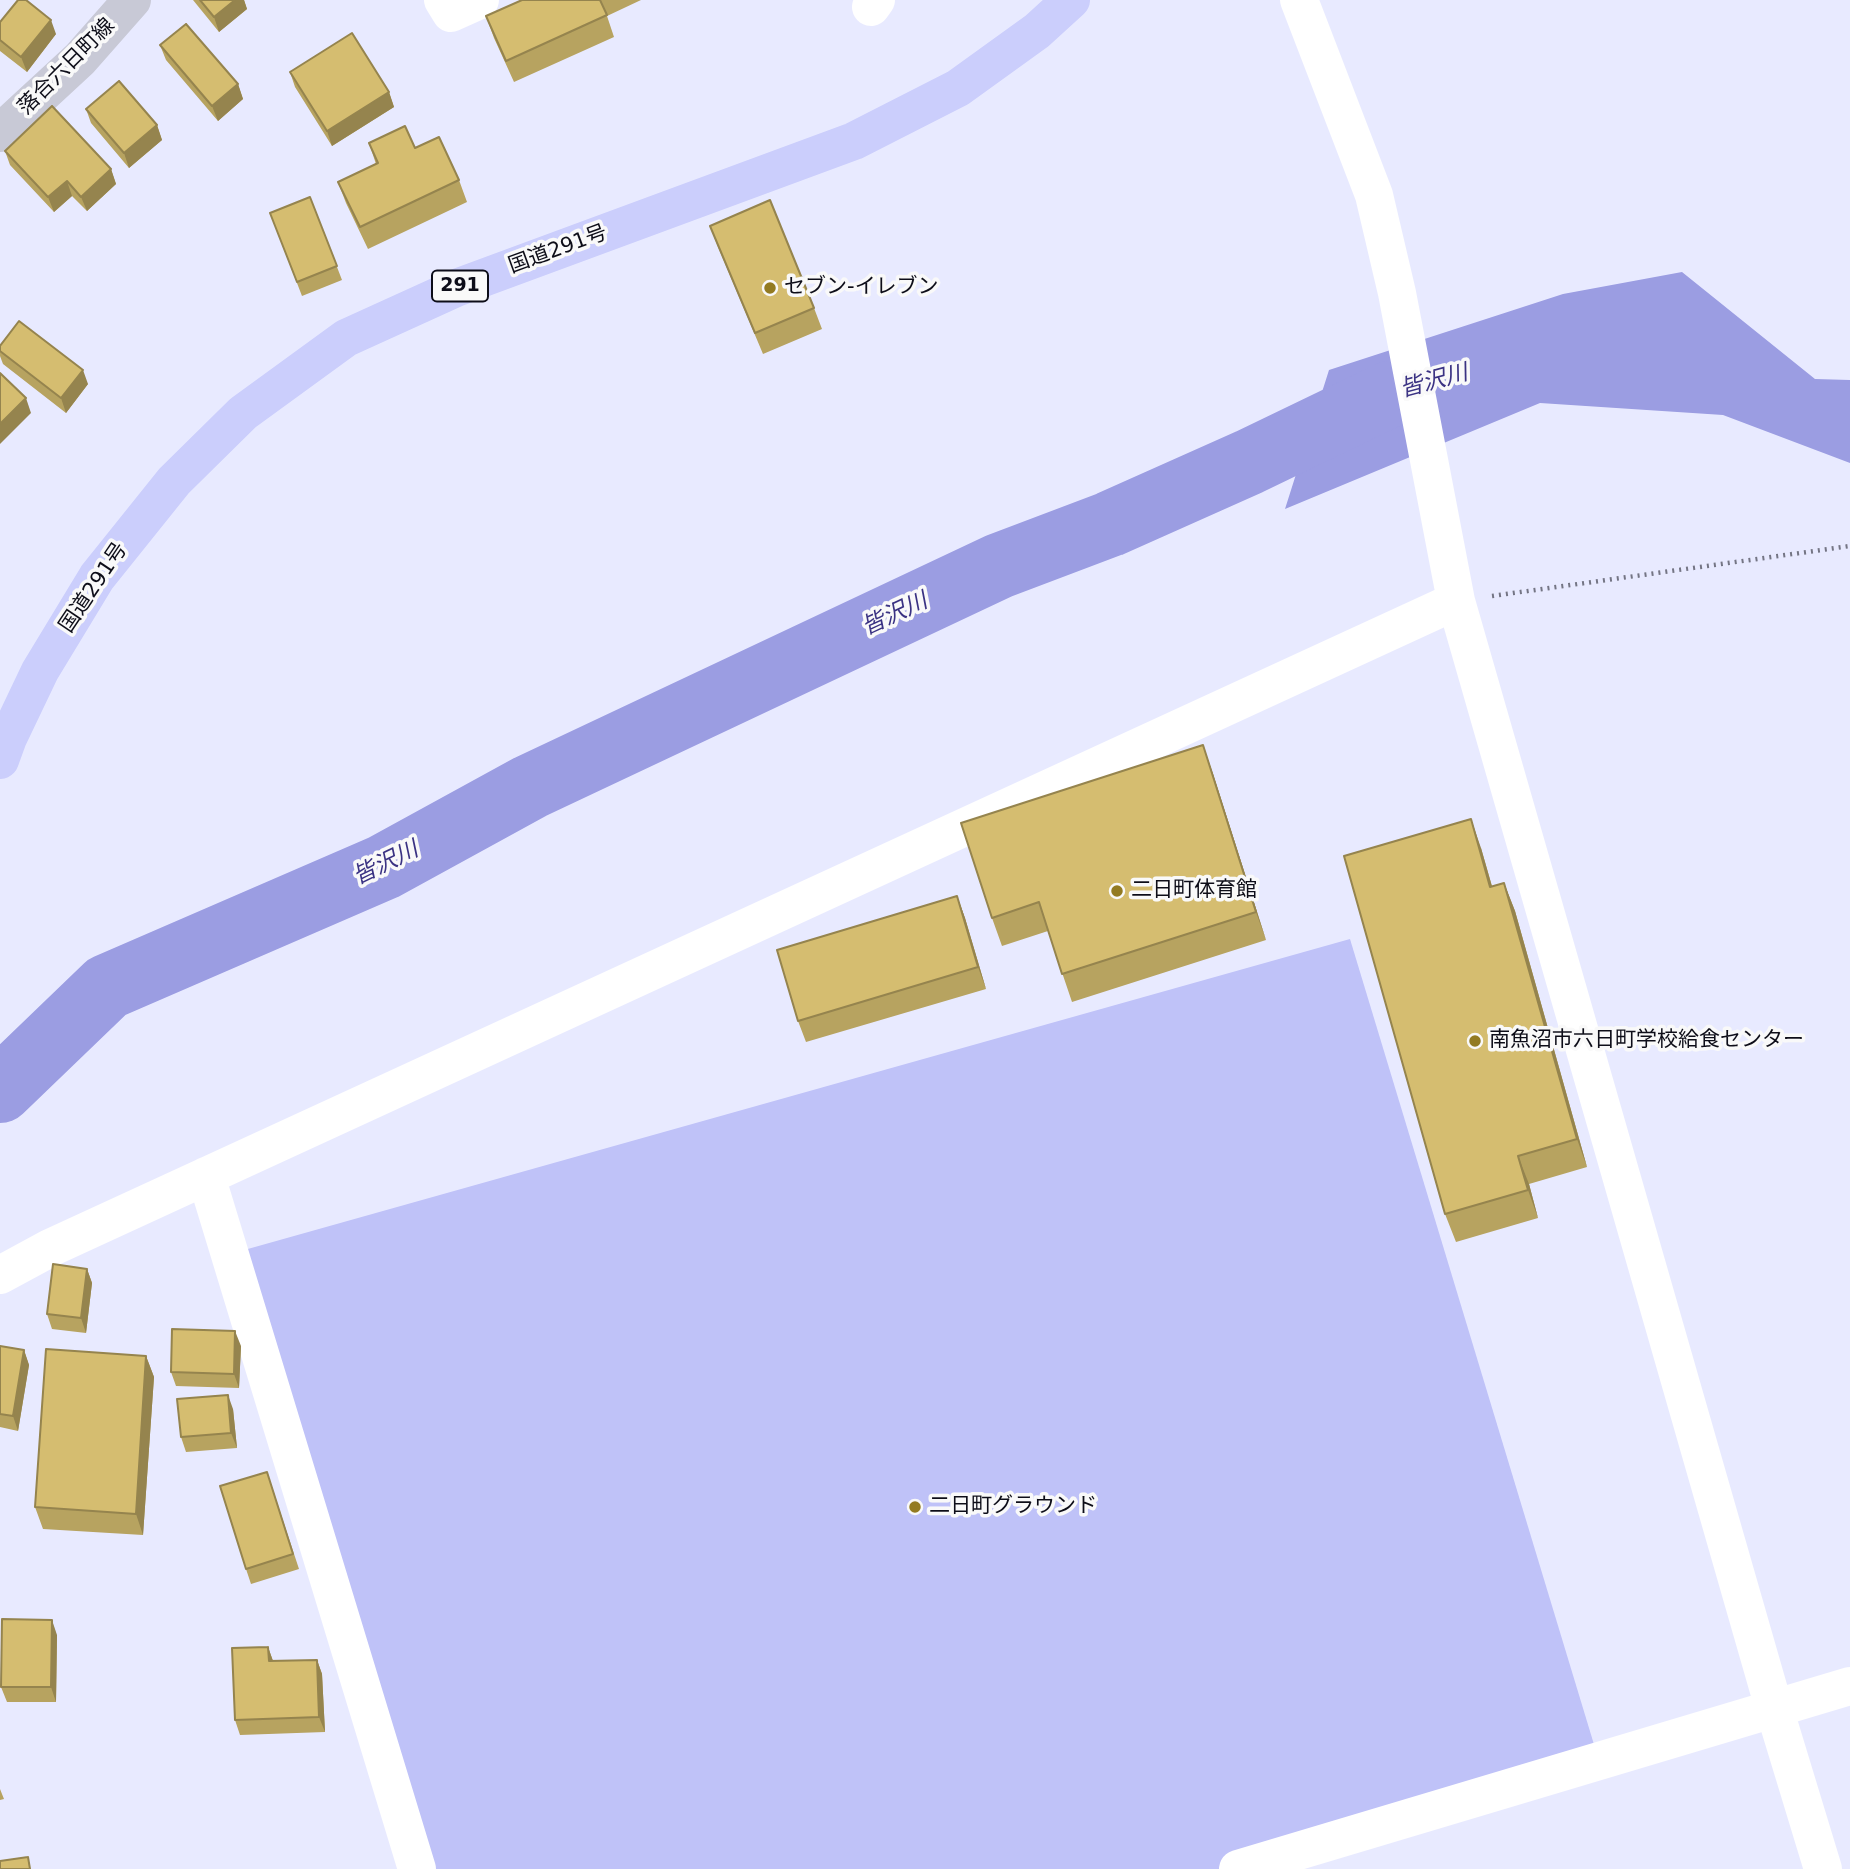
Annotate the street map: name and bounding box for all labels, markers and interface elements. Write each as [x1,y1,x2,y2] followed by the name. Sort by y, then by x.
[14,14,120,120] street label: 落合六日町線
[505,221,611,279] street label: 国道291号
[432,270,488,302] road number: 291
[784,275,939,301] place label: セブン-イレブン
[762,280,778,296] marker: セブン-イレブン
[1397,360,1471,404] water label: 皆沢川
[55,538,133,638] street label: 国道291号
[858,588,932,642] water label: 皆沢川
[349,836,423,892] water label: 皆沢川
[1131,878,1257,904] place label: 二日町体育館
[1109,883,1125,899] marker: 二日町体育館
[1489,1028,1804,1054] place label: 南魚沼市六日町学校給食センター
[1467,1033,1483,1049] marker: 南魚沼市六日町学校給食センター
[929,1494,1097,1520] place label: 二日町グラウンド
[907,1499,923,1515] marker: 二日町グラウンド

